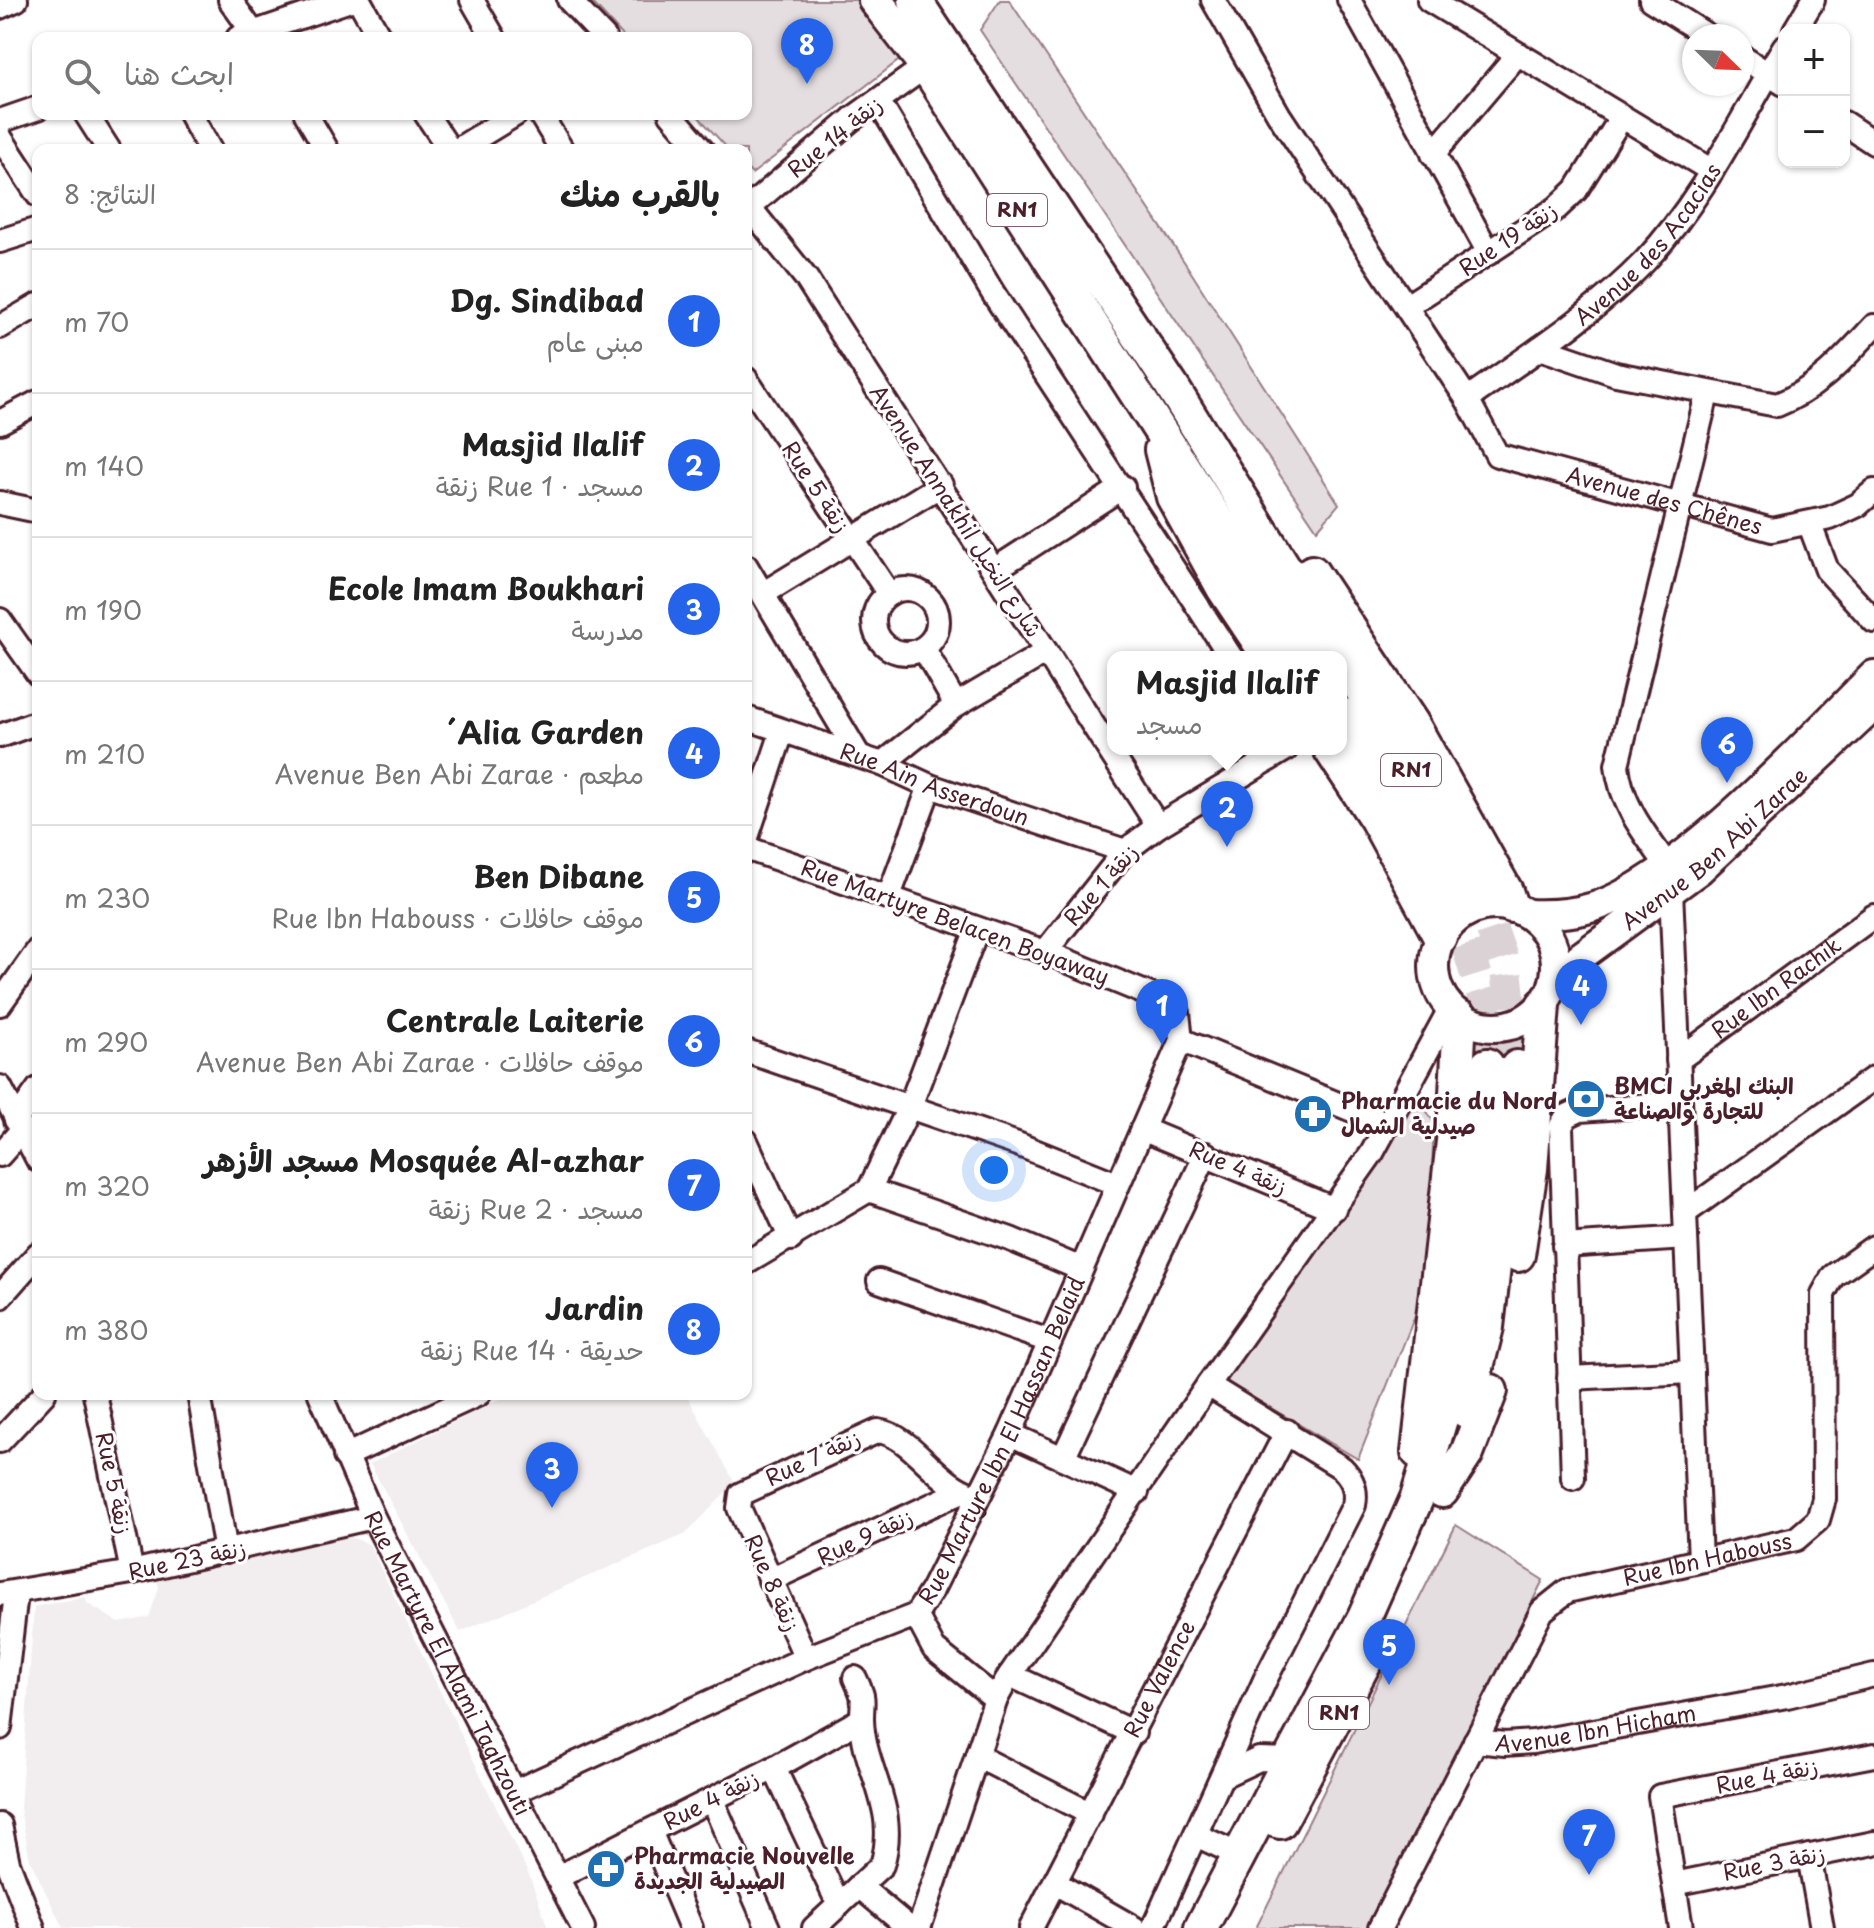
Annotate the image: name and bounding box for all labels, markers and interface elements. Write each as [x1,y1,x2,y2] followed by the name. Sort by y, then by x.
[781,18,833,84] pin: 8
[1682,24,1754,96] north arrow
[1778,24,1850,168] map controls
[1778,24,1850,96] button: +
[32,32,752,120] search box
[124,50,234,95] text: ابحث هنا
[60,54,104,98] icon: search
[779,87,889,184] street label: Rue 14 زنقة
[1778,96,1850,168] button: −
[1566,156,1728,332] street label: Avenue des Acacias
[560,167,720,219] text: بالقرب منك
[64,174,156,213] text: النتائج: 8
[1452,193,1563,283] street label: Rue 19 زنقة
[987,194,1047,226] road number: RN1
[450,277,644,322] text: Dg. Sindibad
[64,302,129,341] text: 70 m
[688,302,700,341] text: 1
[546,322,644,361] text: مبنى عام
[862,377,1052,644] street label: Avenue Annakhil شارع النخيل
[462,421,644,466] text: Masjid Ilalif
[775,434,859,539] street label: Rue 5 زنقة
[64,446,144,485] text: 140 m
[685,446,703,485] text: 2
[1563,457,1766,542] street label: Avenue des Chênes
[436,466,644,505] text: مسجد · Rue 1 زنقة
[328,565,644,610] text: Ecole Imam Boukhari
[64,590,142,629] text: 190 m
[685,590,703,629] text: 3
[572,610,644,649] text: مدرسة
[1107,651,1347,755] popup
[1136,659,1318,704] text: Masjid Ilalif
[1136,704,1203,743] text: مسجد
[443,709,644,754] text: Alia Garden´
[1701,717,1753,783] pin: 6
[836,733,1034,833] street label: Rue Ain Asserdoun
[64,734,145,773] text: 210 m
[685,734,703,773] text: 4
[275,754,644,793] text: مطعم · Avenue Ben Abi Zarae
[1381,754,1441,786] road number: RN1
[1614,759,1814,937] street label: Avenue Ben Abi Zarae
[1201,781,1253,847] pin: 2
[1055,836,1145,932] street label: Rue 1 زنقة
[797,849,1114,992] street label: Rue Martyre Belacen Boyaway
[473,853,644,898] text: Ben Dibane
[64,878,150,917] text: 230 m
[686,878,702,917] text: 5
[272,898,644,937] text: موقف حافلات · Rue Ibn Habouss
[1704,927,1848,1045] street label: Rue Ibn Rachik
[1555,959,1607,1025] pin: 4
[1136,979,1188,1045] pin: 1
[386,997,644,1042] text: Centrale Laiterie
[64,1022,148,1061] text: 290 m
[685,1022,703,1061] text: 6
[196,1042,644,1081] text: موقف حافلات · Avenue Ben Abi Zarae
[1614,1068,1794,1126] place label: BMCI البنك المغربي للتجارة والصناعة
[1565,1078,1607,1120] bank icon: BMCI البنك المغربي للتجارة والصناعة
[1341,1083,1557,1141] place label: Pharmacie du Nord صيدلية الشمال
[1292,1093,1334,1135] pharmacy icon: Pharmacie du Nord صيدلية الشمال
[1184,1131,1293,1202] street label: Rue 4 زنقة
[203,1137,644,1182] text: Mosquée Al-azhar مسجد الأزهر
[974,1150,1014,1190] your location
[64,1166,150,1205] text: 320 m
[687,1166,701,1205] text: 7
[429,1189,644,1228] text: مسجد · Rue 2 زنقة
[909,1270,1092,1610] street label: Rue Martyre Ibn El Hassan Belaid
[545,1285,644,1330] text: Jardin
[64,1310,149,1349] text: 380 m
[686,1310,702,1349] text: 8
[421,1330,644,1369] text: حديقة · Rue 14 زنقة
[759,1420,865,1493] street label: Rue 7 زنقة
[89,1429,142,1537] street label: Rue 5 زنقة
[526,1442,578,1508] pin: 3
[811,1499,918,1572] street label: Rue 9 زنقة
[357,1504,541,1821] street label: Rue Martyre El Alami Taghzouti
[1619,1522,1795,1593] street label: Rue Ibn Habouss
[737,1528,809,1636] street label: Rue 8 زنقة
[125,1530,249,1587] street label: Rue 23 زنقة
[1114,1614,1202,1743] street label: Rue Valence
[1363,1619,1415,1685] pin: 5
[1494,1695,1699,1760] street label: Avenue Ibn Hicham
[1309,1697,1369,1729] road number: RN1
[1713,1748,1821,1801] street label: Rue 4 زنقة
[657,1760,764,1837] street label: Rue 4 زنقة
[1563,1809,1615,1875] pin: 7
[1720,1835,1828,1888] street label: Rue 3 زنقة
[634,1838,855,1896] place label: Pharmacie Nouvelle الصيدلية الجديدة
[585,1848,627,1890] pharmacy icon: Pharmacie Nouvelle الصيدلية الجديدة

